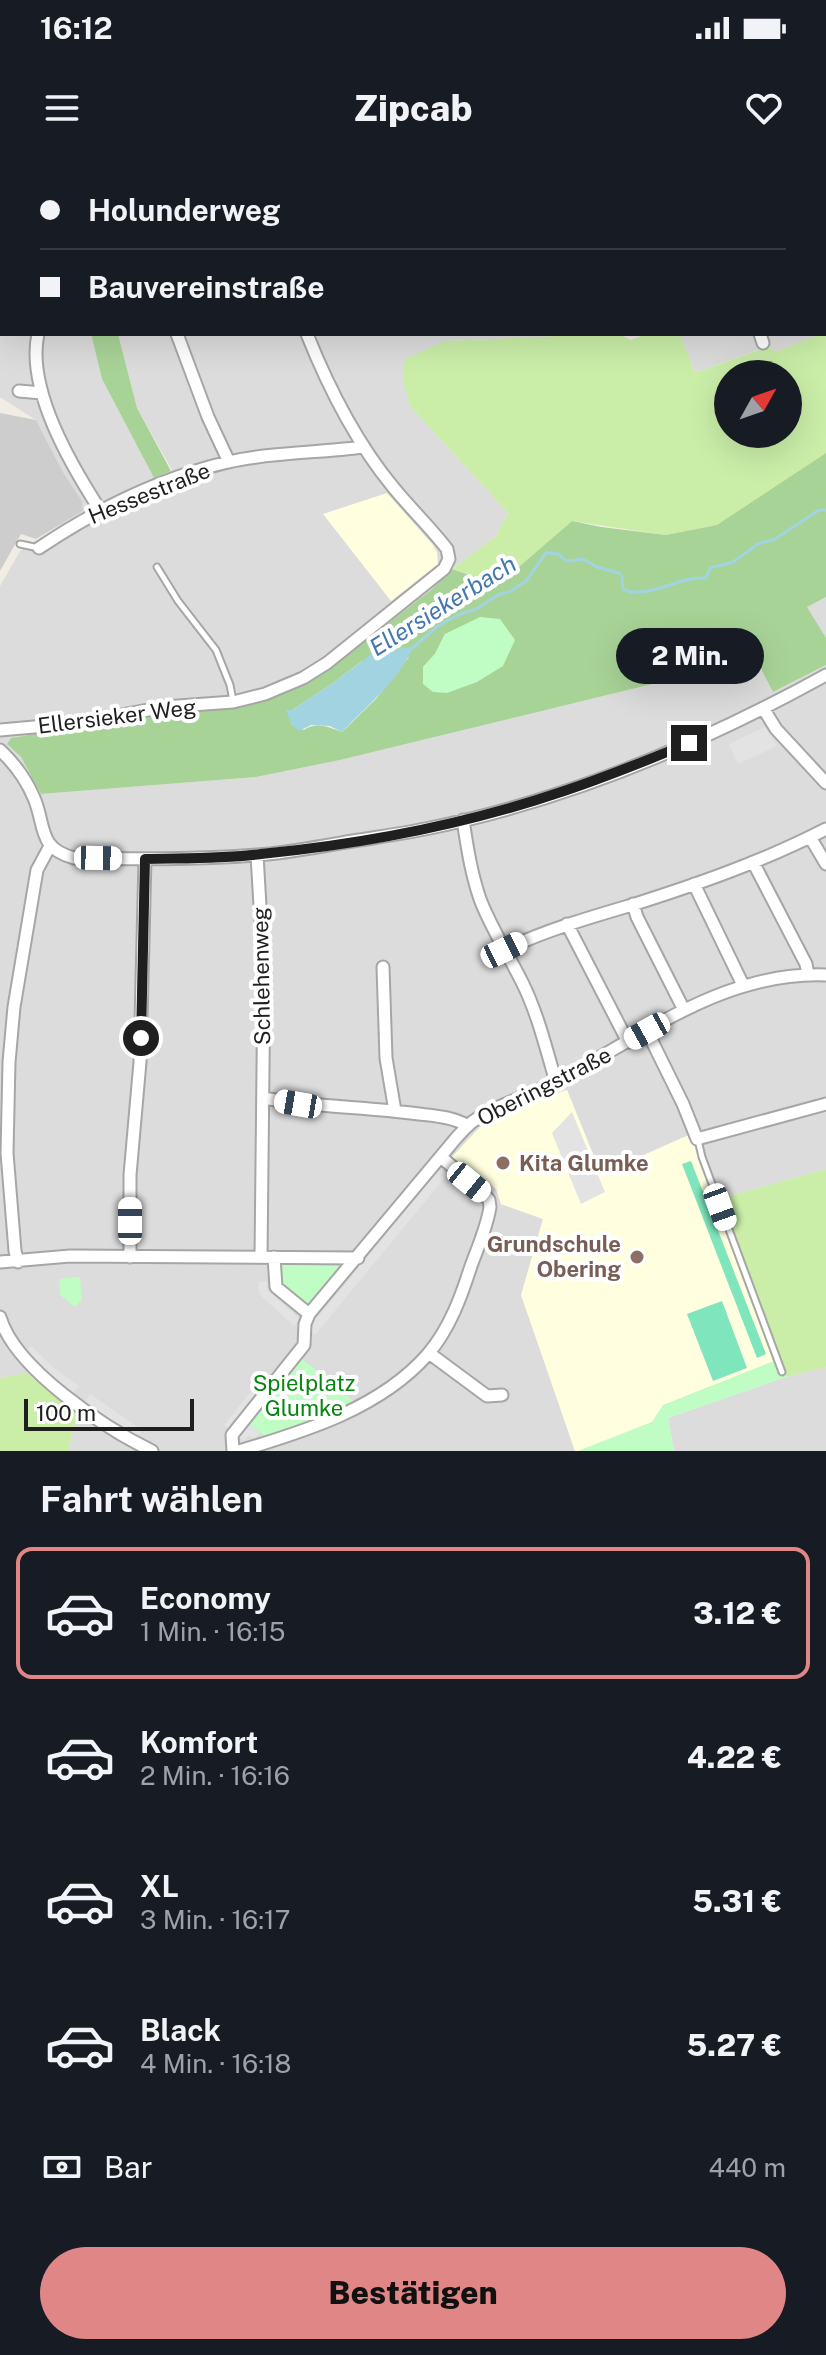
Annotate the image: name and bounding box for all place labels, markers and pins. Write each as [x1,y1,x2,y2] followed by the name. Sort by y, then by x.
[519,1150,649,1176] place label: Kita Glumke
[494,1154,512,1172] marker: Kita Glumke
[487,1231,621,1282] place label: Grundschule Obering
[628,1248,646,1266] marker: Grundschule Obering

